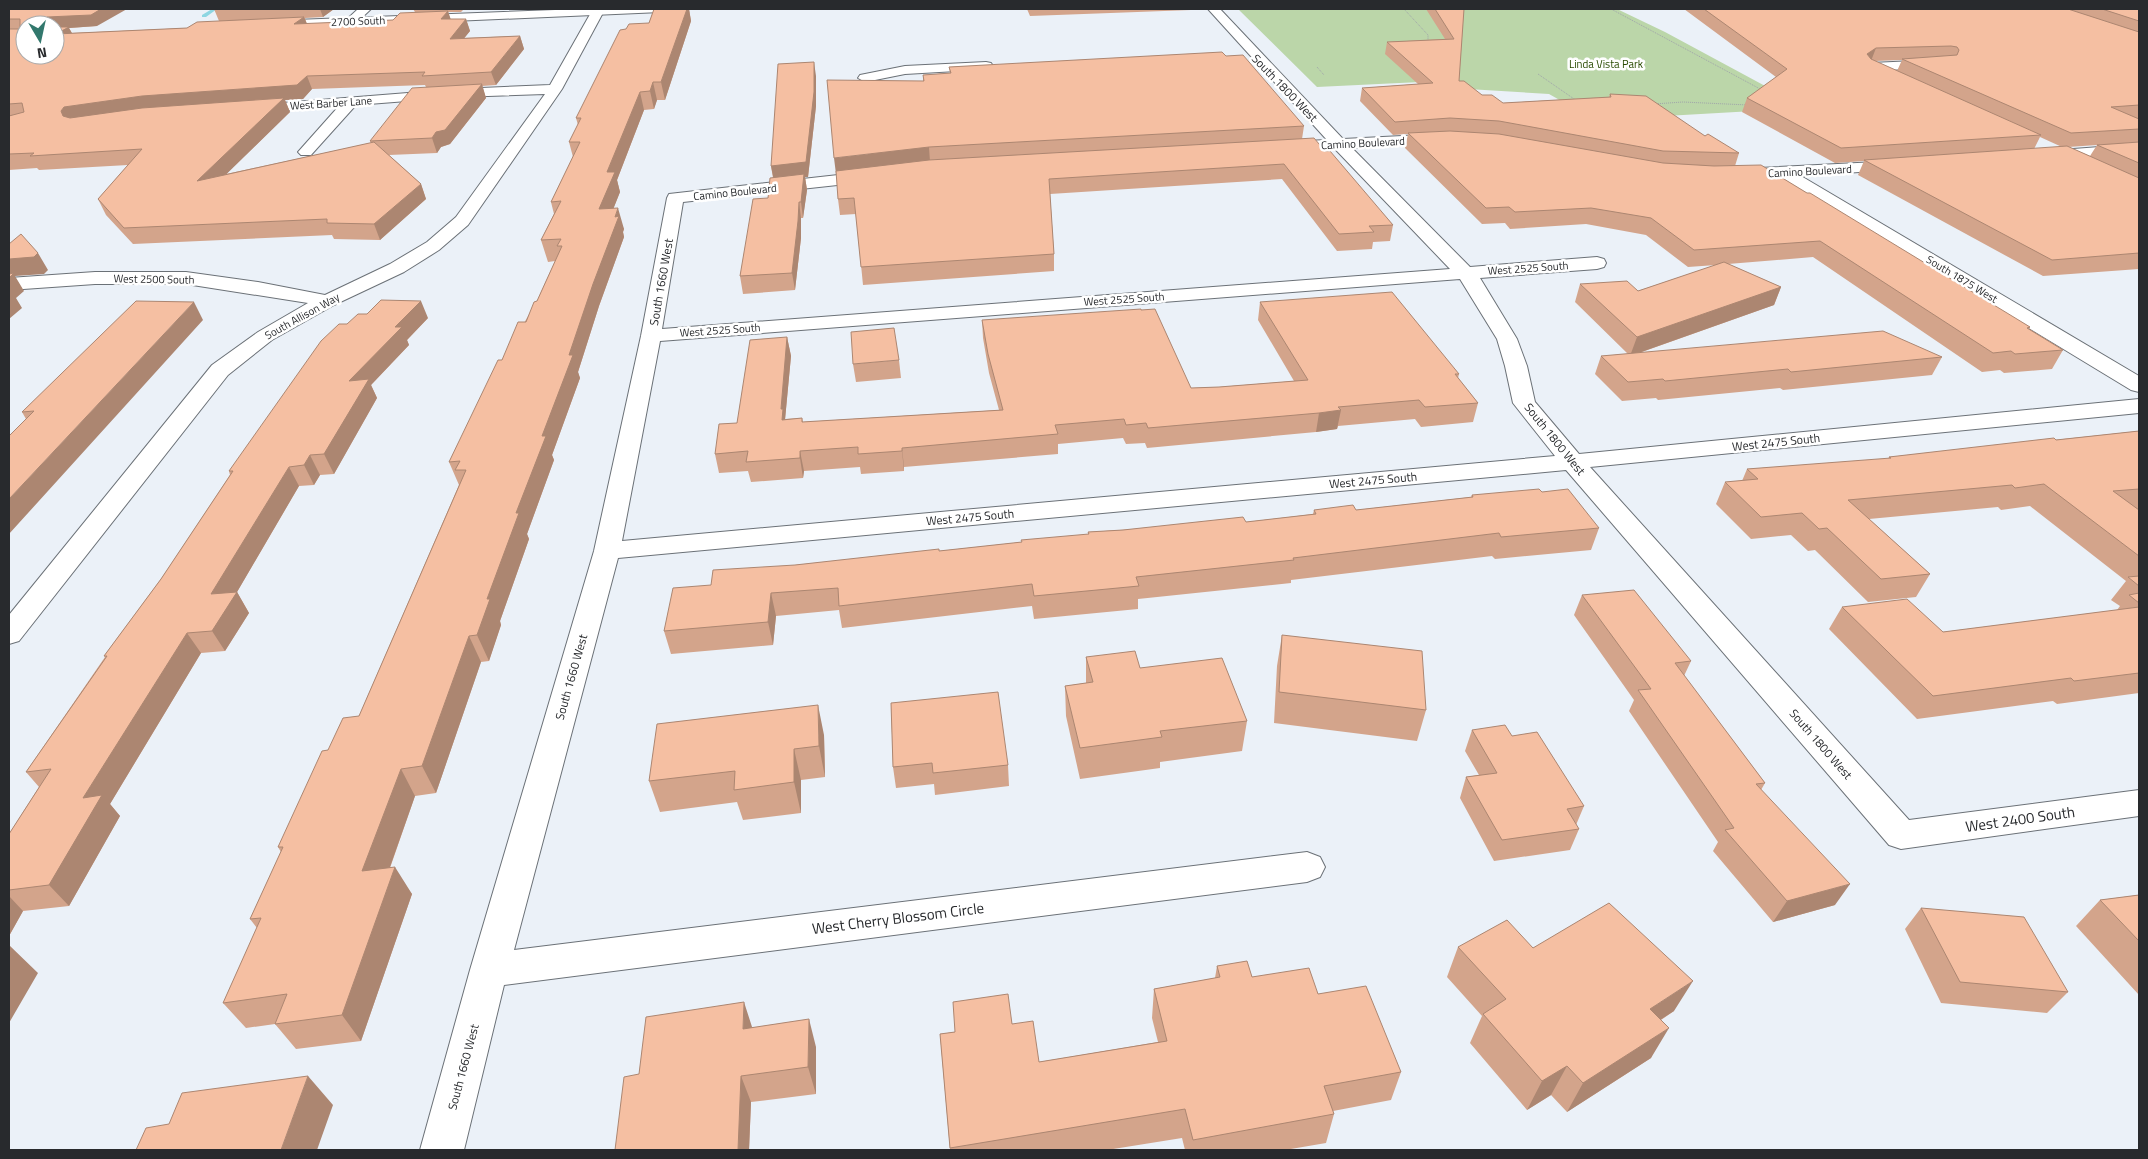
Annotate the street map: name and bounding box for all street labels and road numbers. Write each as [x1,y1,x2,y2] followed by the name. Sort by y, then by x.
[331,12,386,30] street label: 2700 South
[1248,50,1323,127] street label: South 1800 West
[289,92,373,114] street label: West Barber Lane
[1321,133,1405,153] street label: Camino Boulevard
[1768,161,1852,181] street label: Camino Boulevard
[692,180,778,204] street label: Camino Boulevard
[644,236,678,327] street label: South 1660 West
[1923,251,2001,307] street label: South 1875 West
[1487,257,1569,279] street label: West 2525 South
[113,270,195,288] street label: West 2500 South
[262,288,343,343] street label: South Allison Way
[1083,288,1165,310] street label: West 2525 South
[679,319,761,341] street label: West 2525 South
[1520,399,1591,480] street label: South 1800 West
[1731,428,1821,456] street label: West 2475 South
[1328,467,1418,493] street label: West 2475 South
[925,504,1015,530] street label: West 2475 South
[550,631,593,722] street label: South 1660 West
[1785,704,1858,784] street label: South 1800 West
[1964,800,2076,838] street label: West 2400 South
[811,896,985,940] street label: West Cherry Blossom Circle
[442,1021,484,1112] street label: South 1660 West

